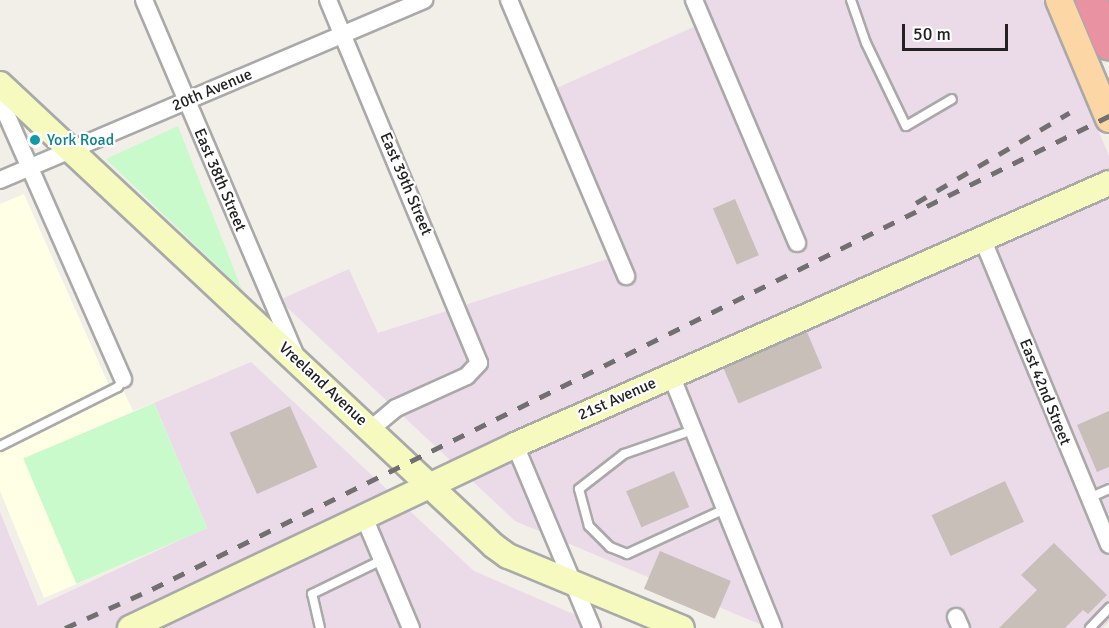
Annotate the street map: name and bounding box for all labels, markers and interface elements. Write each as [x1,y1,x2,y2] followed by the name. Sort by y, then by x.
[905,12,1012,50] scale bar
[913,23,951,45] text: 50 m
[169,65,255,115] street label: 20th Avenue
[190,126,250,234] street label: East 38th Street
[47,130,114,150] place label: York Road
[376,130,436,238] street label: East 39th Street
[28,133,42,147] marker: York Road
[1015,336,1075,448] street label: East 42nd Street
[275,338,371,430] street label: Vreeland Avenue
[575,373,659,425] street label: 21st Avenue

